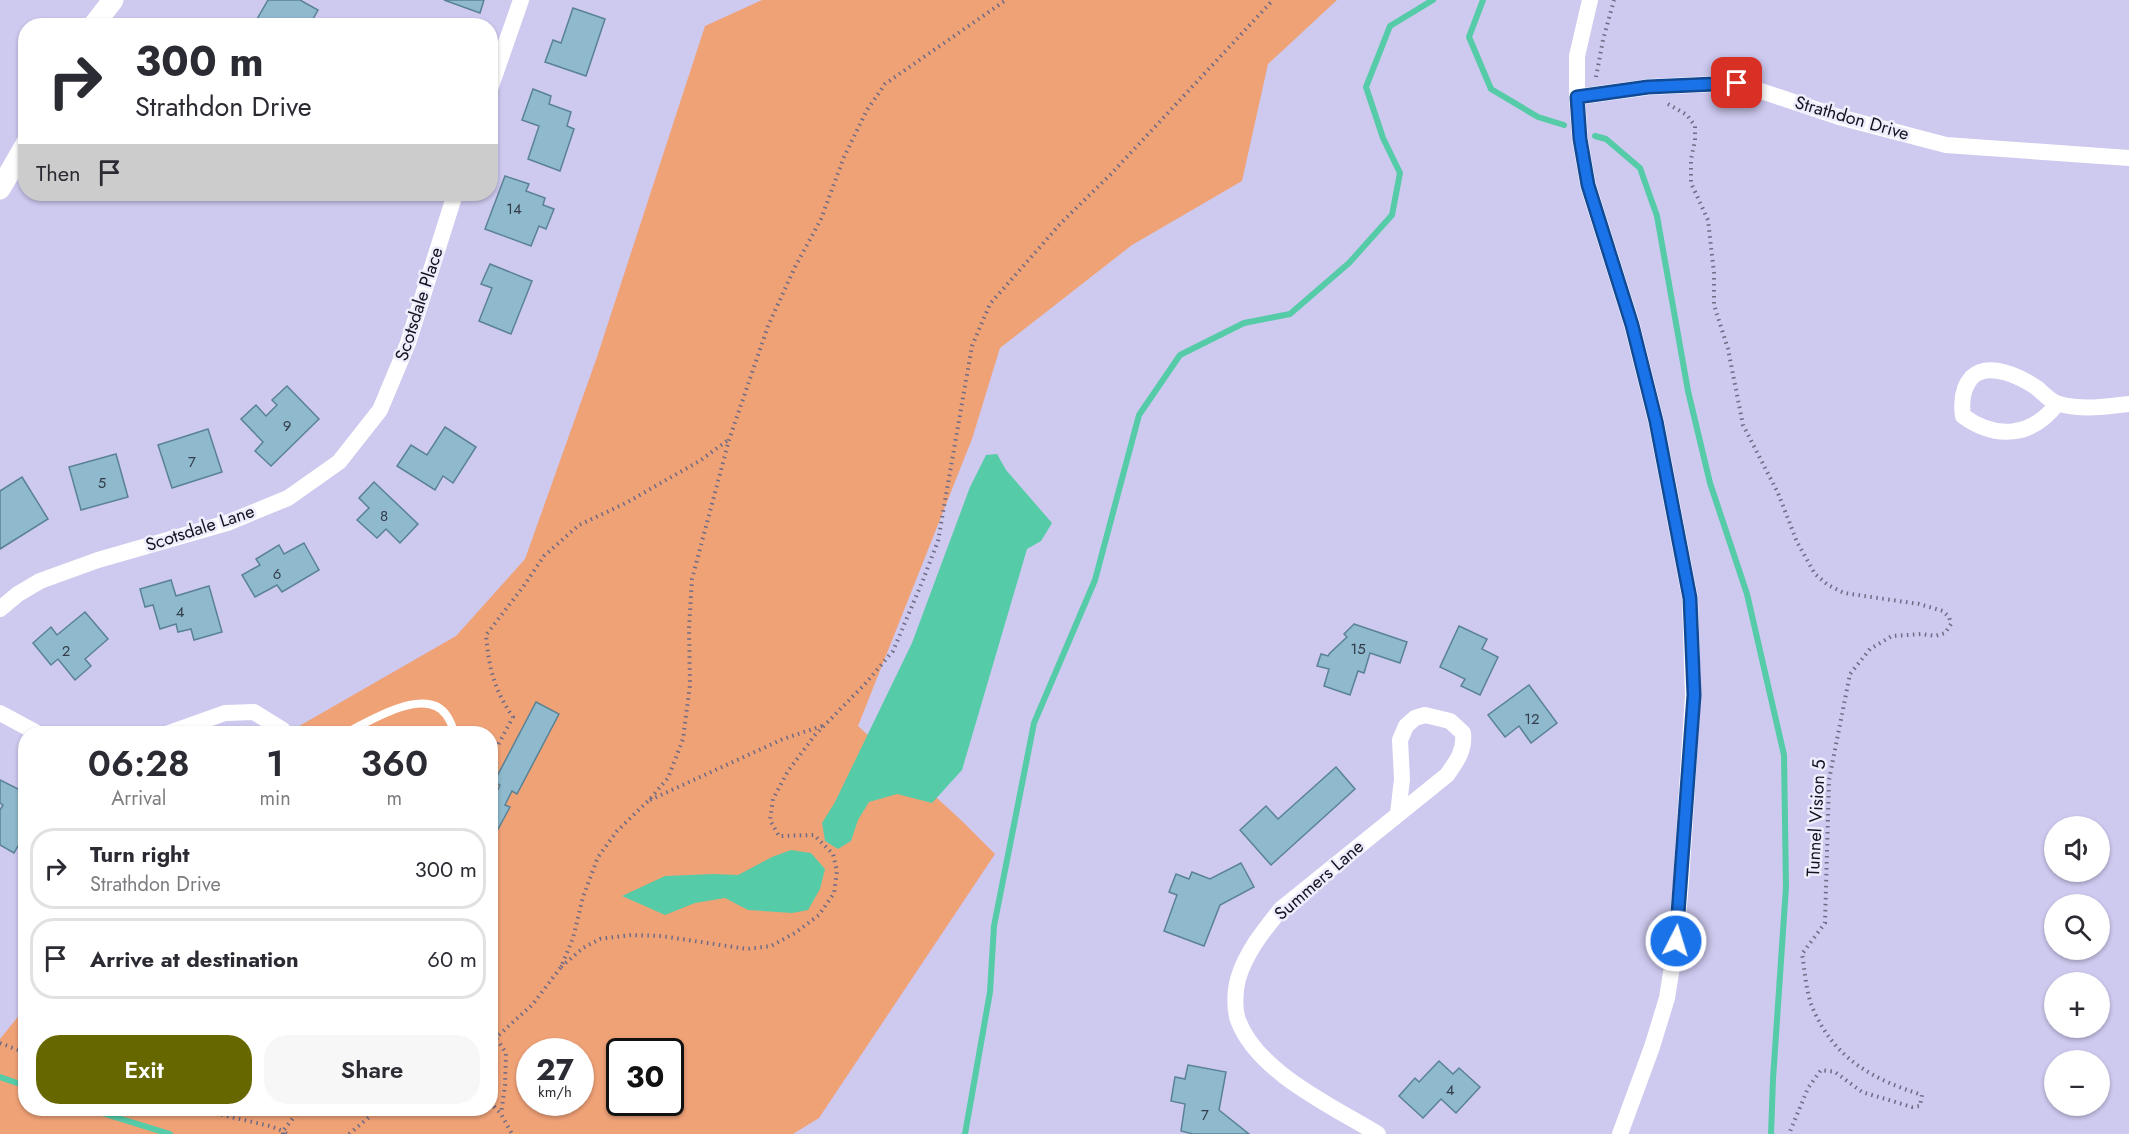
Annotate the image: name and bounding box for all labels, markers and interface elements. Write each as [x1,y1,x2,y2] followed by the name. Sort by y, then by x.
[135,31,264,92] text: 300 m
[36,42,114,120] icon: right
[1711,57,1762,108] pin
[1720,66,1753,99] icon: arrive
[135,87,312,126] text: Strathdon Drive
[1792,89,1912,147] street label: Strathdon Drive
[93,156,126,189] icon: arrive
[36,157,81,189] text: Then
[506,198,522,220] house number: 14
[388,244,450,364] street label: Scotsdale Place
[283,415,291,437] house number: 9
[188,451,196,473] house number: 7
[98,472,106,494] house number: 5
[142,498,258,558] street label: Scotsdale Lane
[380,505,388,527] house number: 8
[273,563,281,585] house number: 6
[176,601,185,623] house number: 4
[1350,638,1366,660] house number: 15
[62,640,70,662] house number: 2
[1524,708,1540,730] house number: 12
[88,737,190,789] text: 06:28
[266,737,284,789] text: 1
[361,737,428,789] text: 360
[1800,759,1832,877] street label: Tunnel Vision 5
[111,784,166,813] text: Arrival
[259,784,291,813] text: min
[387,784,402,813] text: m
[2044,816,2110,1116] map controls
[2044,816,2110,882] button: sound
[1269,834,1369,926] street label: Summers Lane
[90,838,190,870] text: Turn right
[39,852,72,885] icon: right
[415,853,477,885] text: 300 m
[90,870,221,899] text: Strathdon Drive
[2044,894,2110,960] button: search
[1644,909,1708,973] position arrow
[39,942,72,975] icon: arrive
[90,943,299,975] text: Arrive at destination
[427,943,477,975] text: 60 m
[2044,972,2110,1038] button: +
[36,1035,252,1104] button: Exit
[264,1035,480,1104] button: Share
[606,1038,684,1116] speed limit sign: 30
[536,1048,574,1091] text: 27
[2044,1050,2110,1116] button: −
[1446,1079,1455,1101] house number: 4
[538,1081,572,1103] text: km/h
[1201,1104,1209,1126] house number: 7

